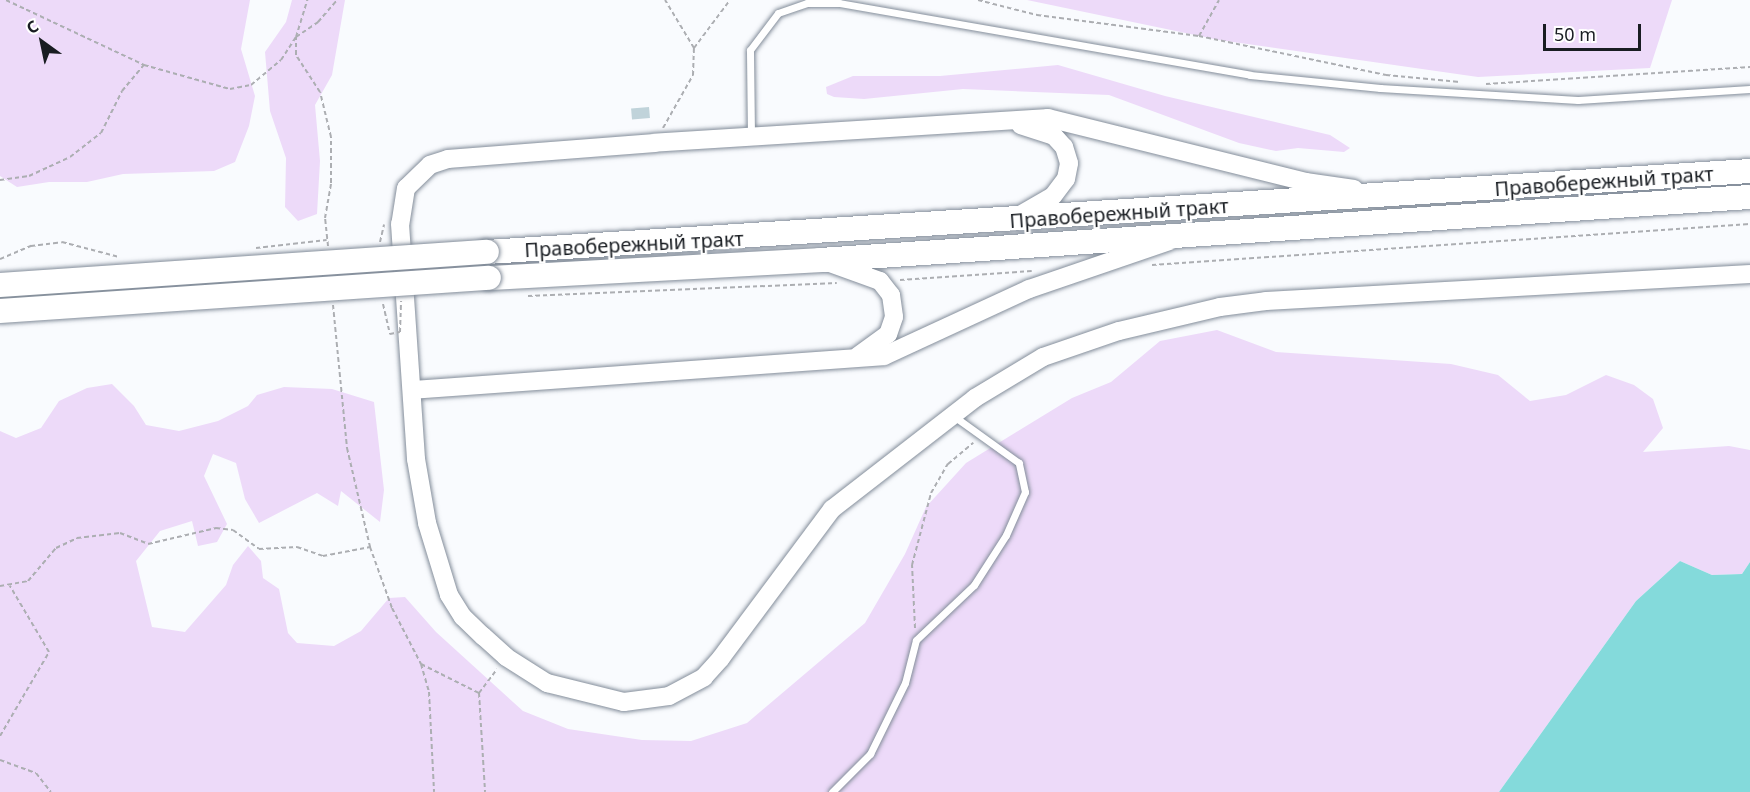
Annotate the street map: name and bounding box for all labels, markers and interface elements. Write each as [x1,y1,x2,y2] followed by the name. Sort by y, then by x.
[12,12,72,72] north arrow
[1546,12,1644,50] scale bar
[22,15,43,39] text: С
[1554,22,1596,46] text: 50 m
[1494,161,1714,201] street label: Правобережный тракт
[1009,193,1229,233] street label: Правобережный тракт
[524,226,744,262] street label: Правобережный тракт

